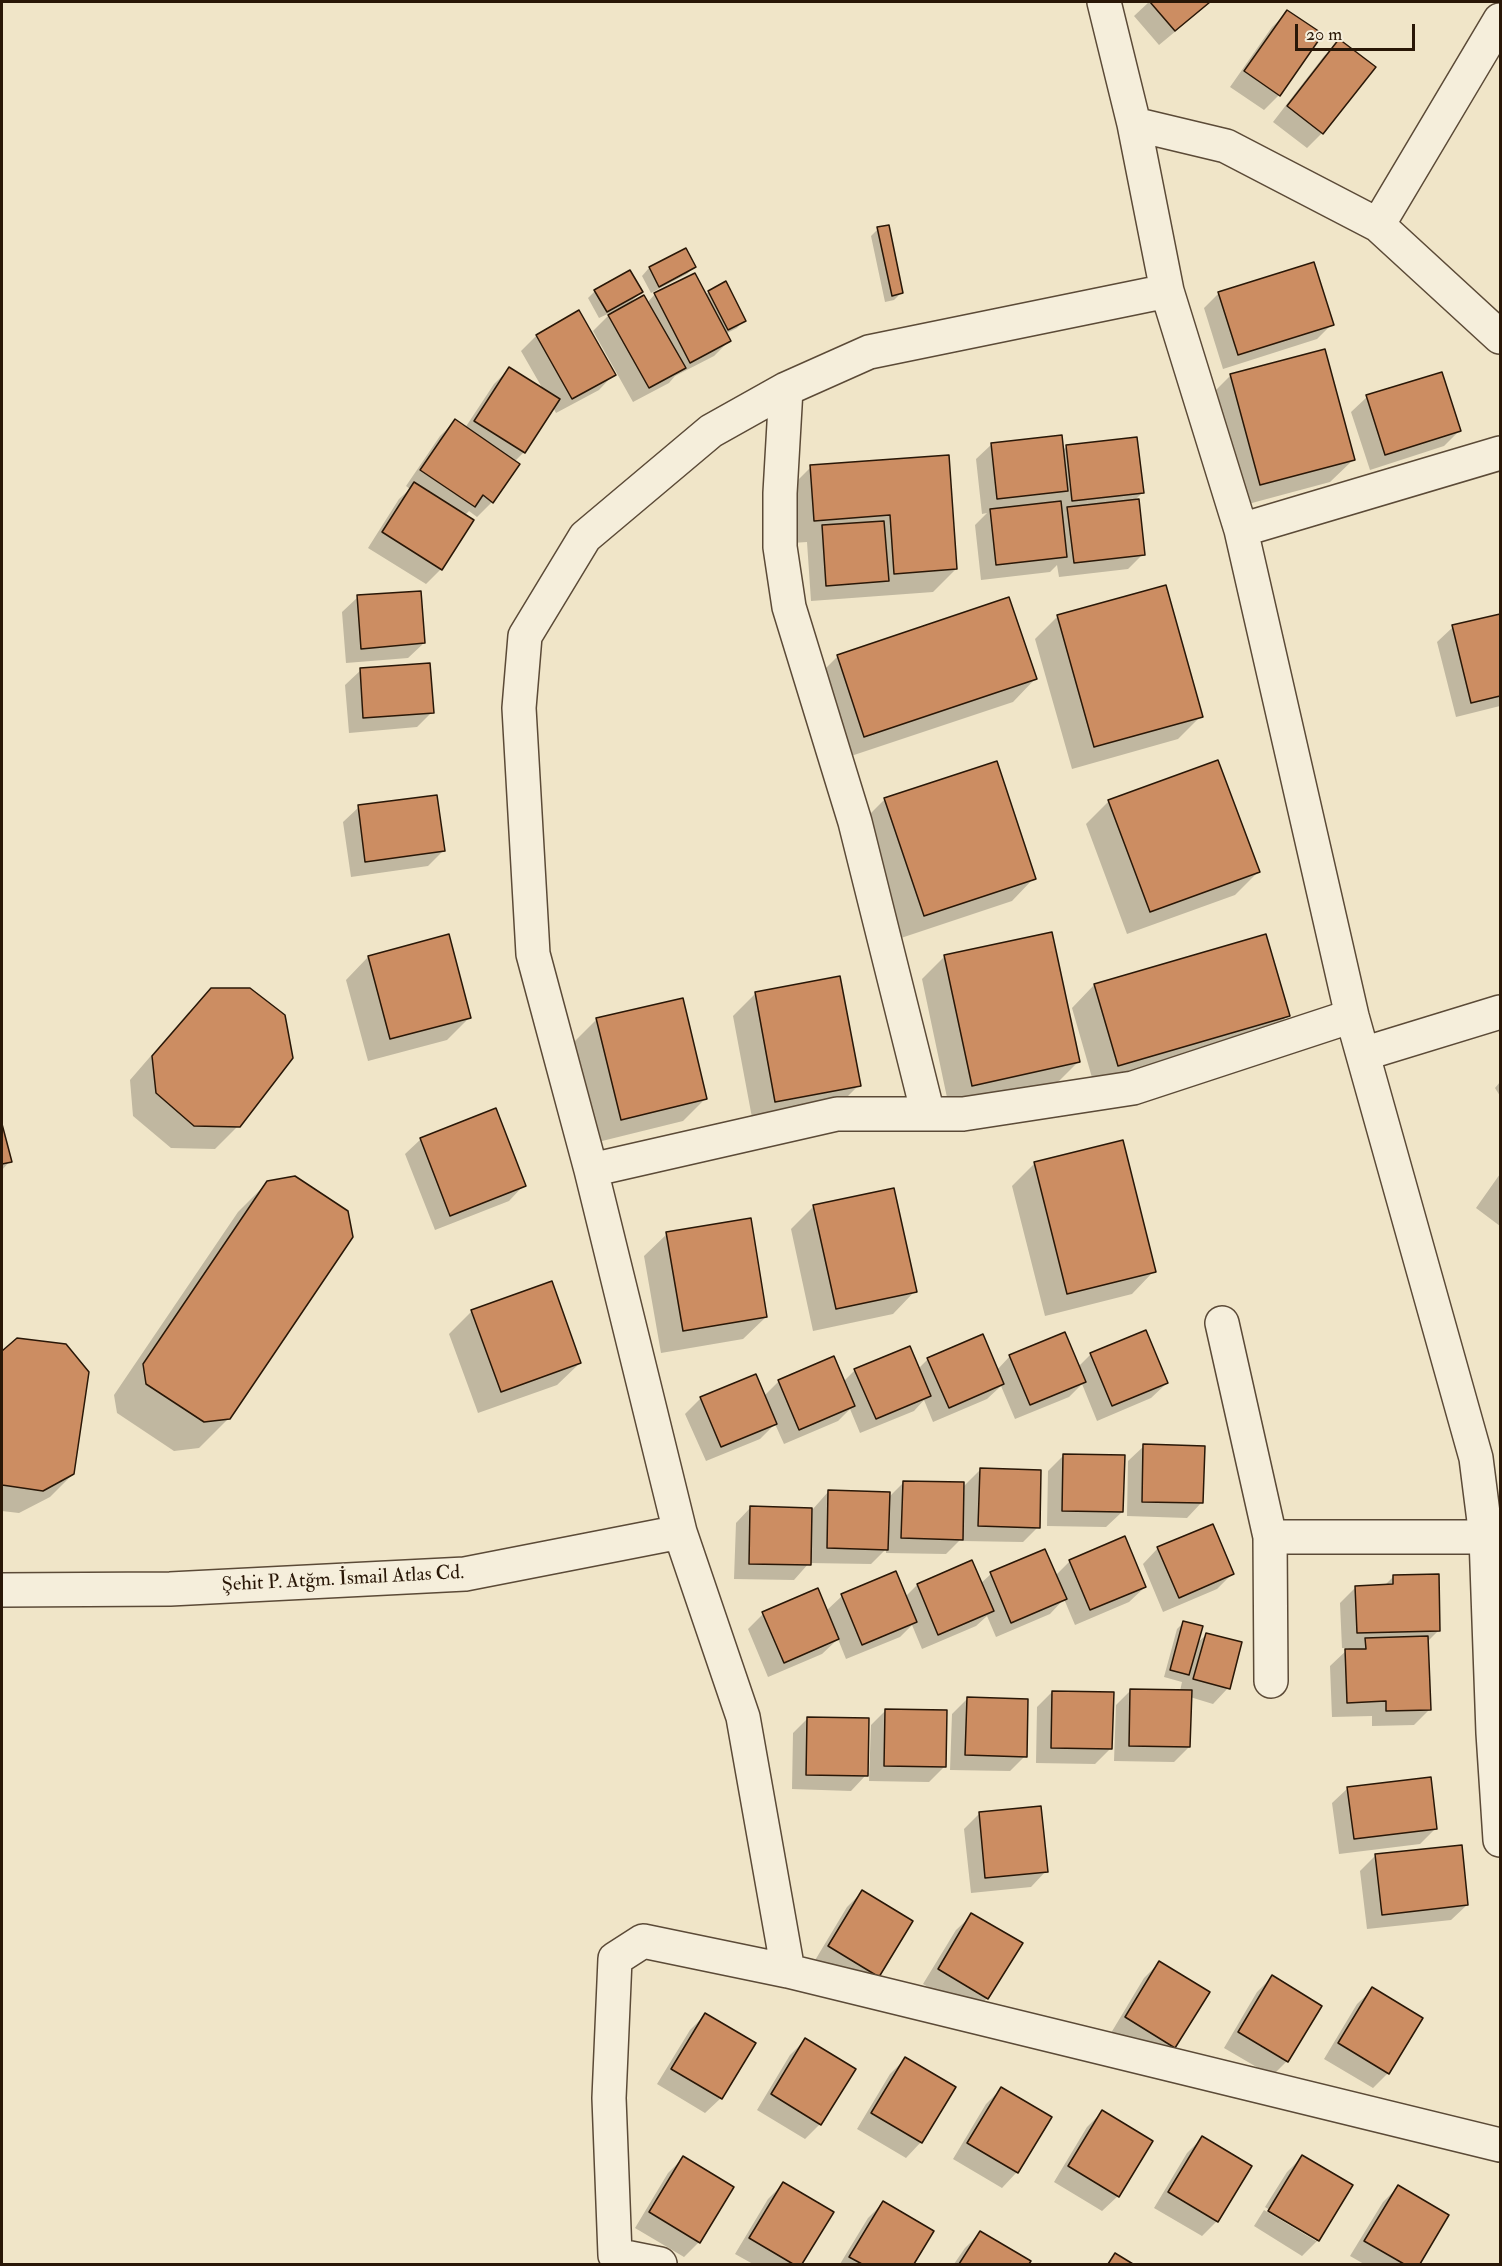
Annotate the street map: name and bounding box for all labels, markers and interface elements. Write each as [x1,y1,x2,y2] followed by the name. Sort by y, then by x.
[1298,12,1418,50] scale bar
[1306,23,1342,46] text: 20 m
[221,1562,465,1598] street label: Şehit P. Atğm. İsmail Atlas Cd.

